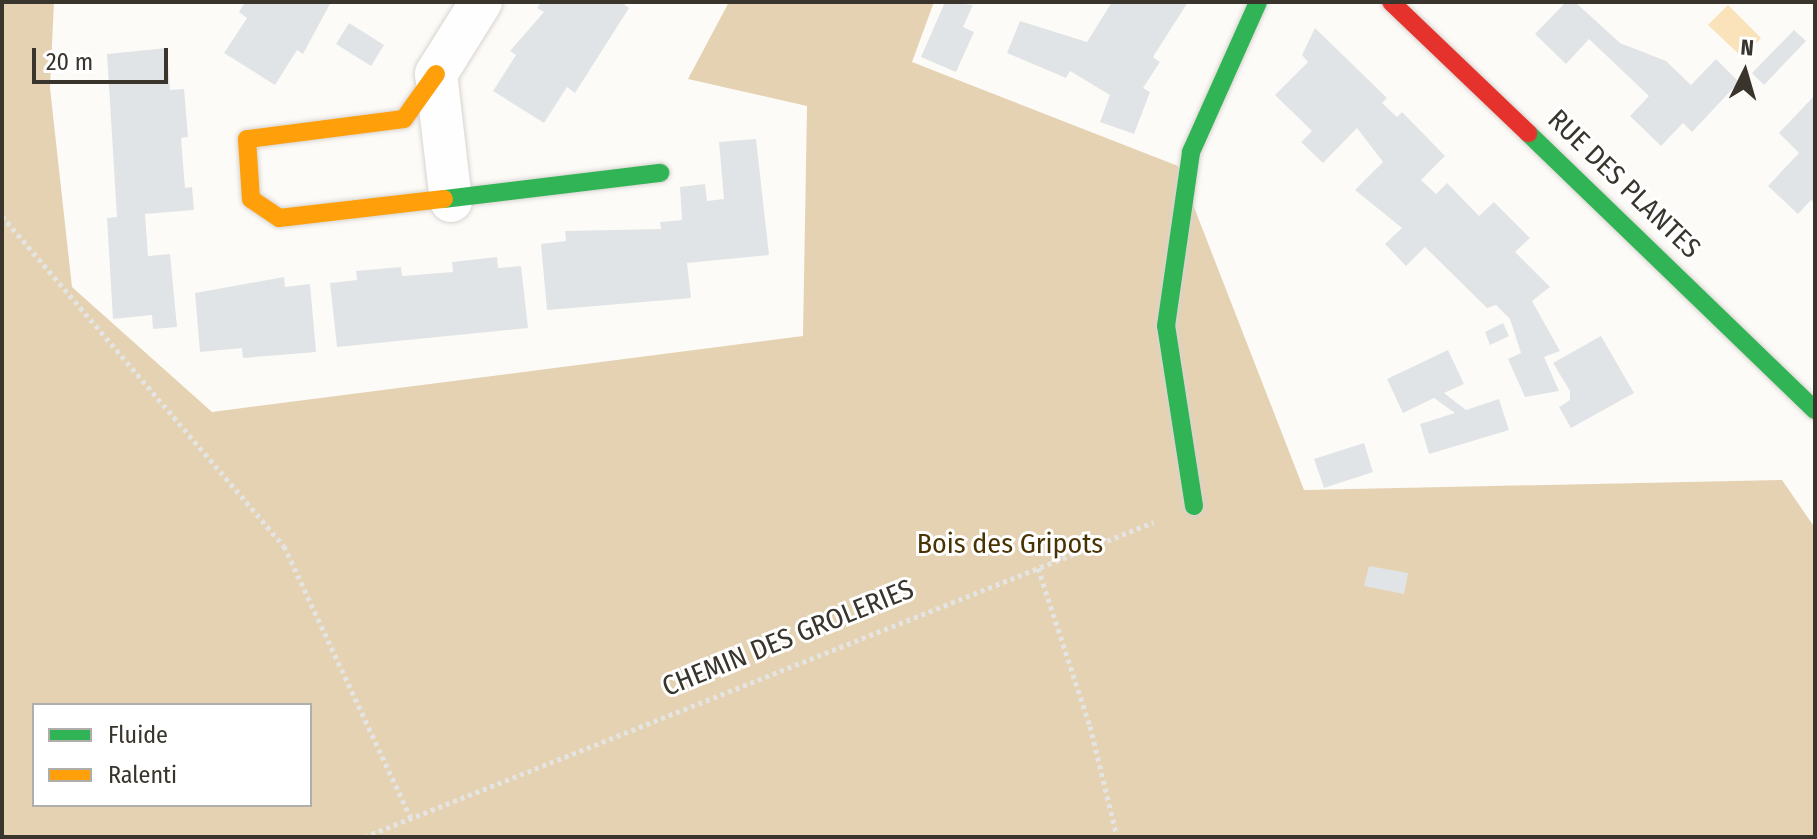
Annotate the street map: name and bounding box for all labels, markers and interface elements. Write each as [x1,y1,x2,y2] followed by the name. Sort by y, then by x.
[36,32,172,82] scale bar
[1705,32,1785,112] north arrow
[1739,34,1755,62] text: N
[46,48,93,76] text: 20 m
[1541,103,1707,265] street label: RUE DES PLANTES
[917,527,1103,561] park label: Bois des Gripots
[657,572,919,704] street label: CHEMIN DES GROLERIES
[32,703,312,807] legend
[108,721,168,749] text: Fluide
[108,761,177,789] text: Ralenti

